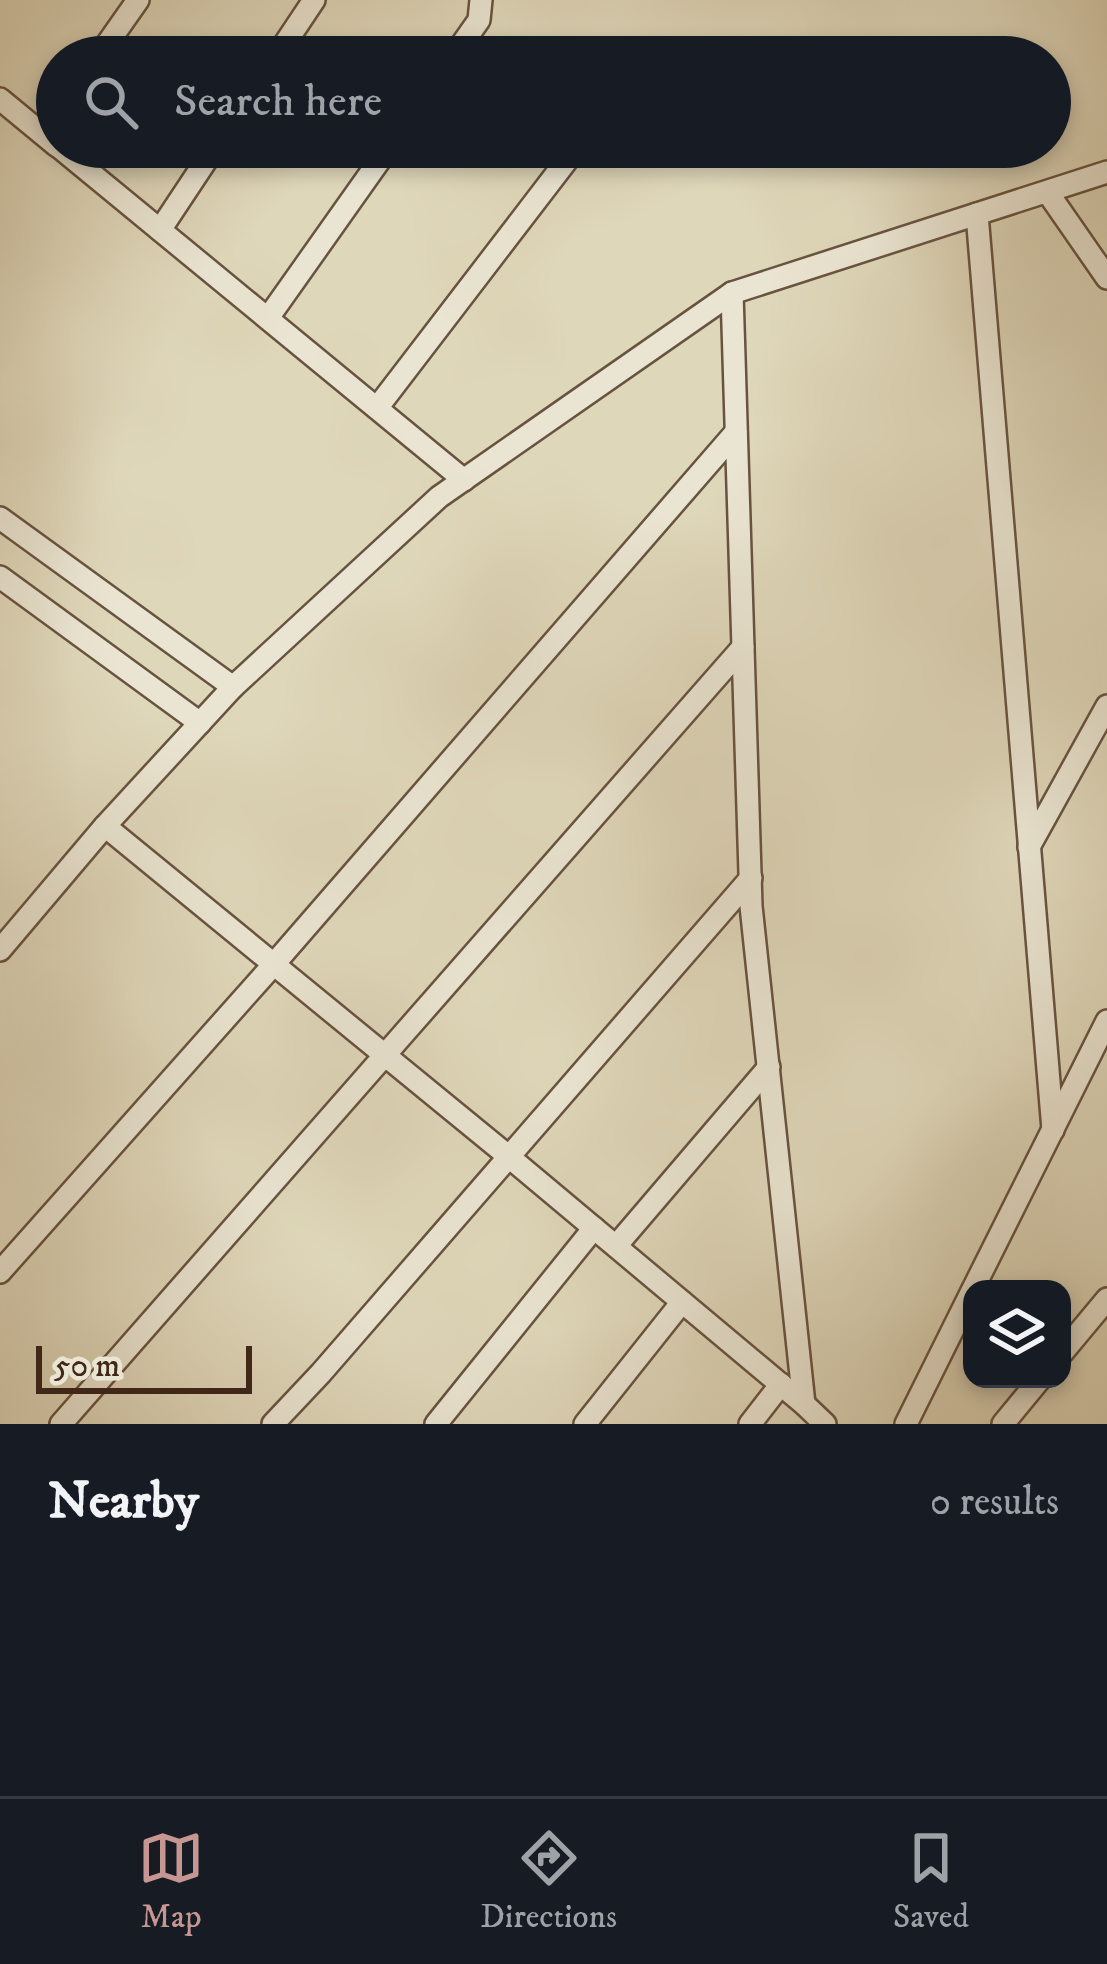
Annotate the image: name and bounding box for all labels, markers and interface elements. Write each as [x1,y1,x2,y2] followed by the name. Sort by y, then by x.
[36,36,1071,168] search box
[78,69,144,135] icon: search
[174,74,382,130] text: Search here
[963,1280,1071,1388] map controls
[963,1280,1071,1388] button: layers
[36,1340,252,1393] scale bar
[54,1346,120,1387] text: 50 m
[48,1470,199,1534] text: Nearby
[930,1478,1059,1527] text: 0 results
[138,1825,204,1938] tab: Map
[480,1825,617,1938] tab: Directions
[893,1825,969,1938] tab: Saved

